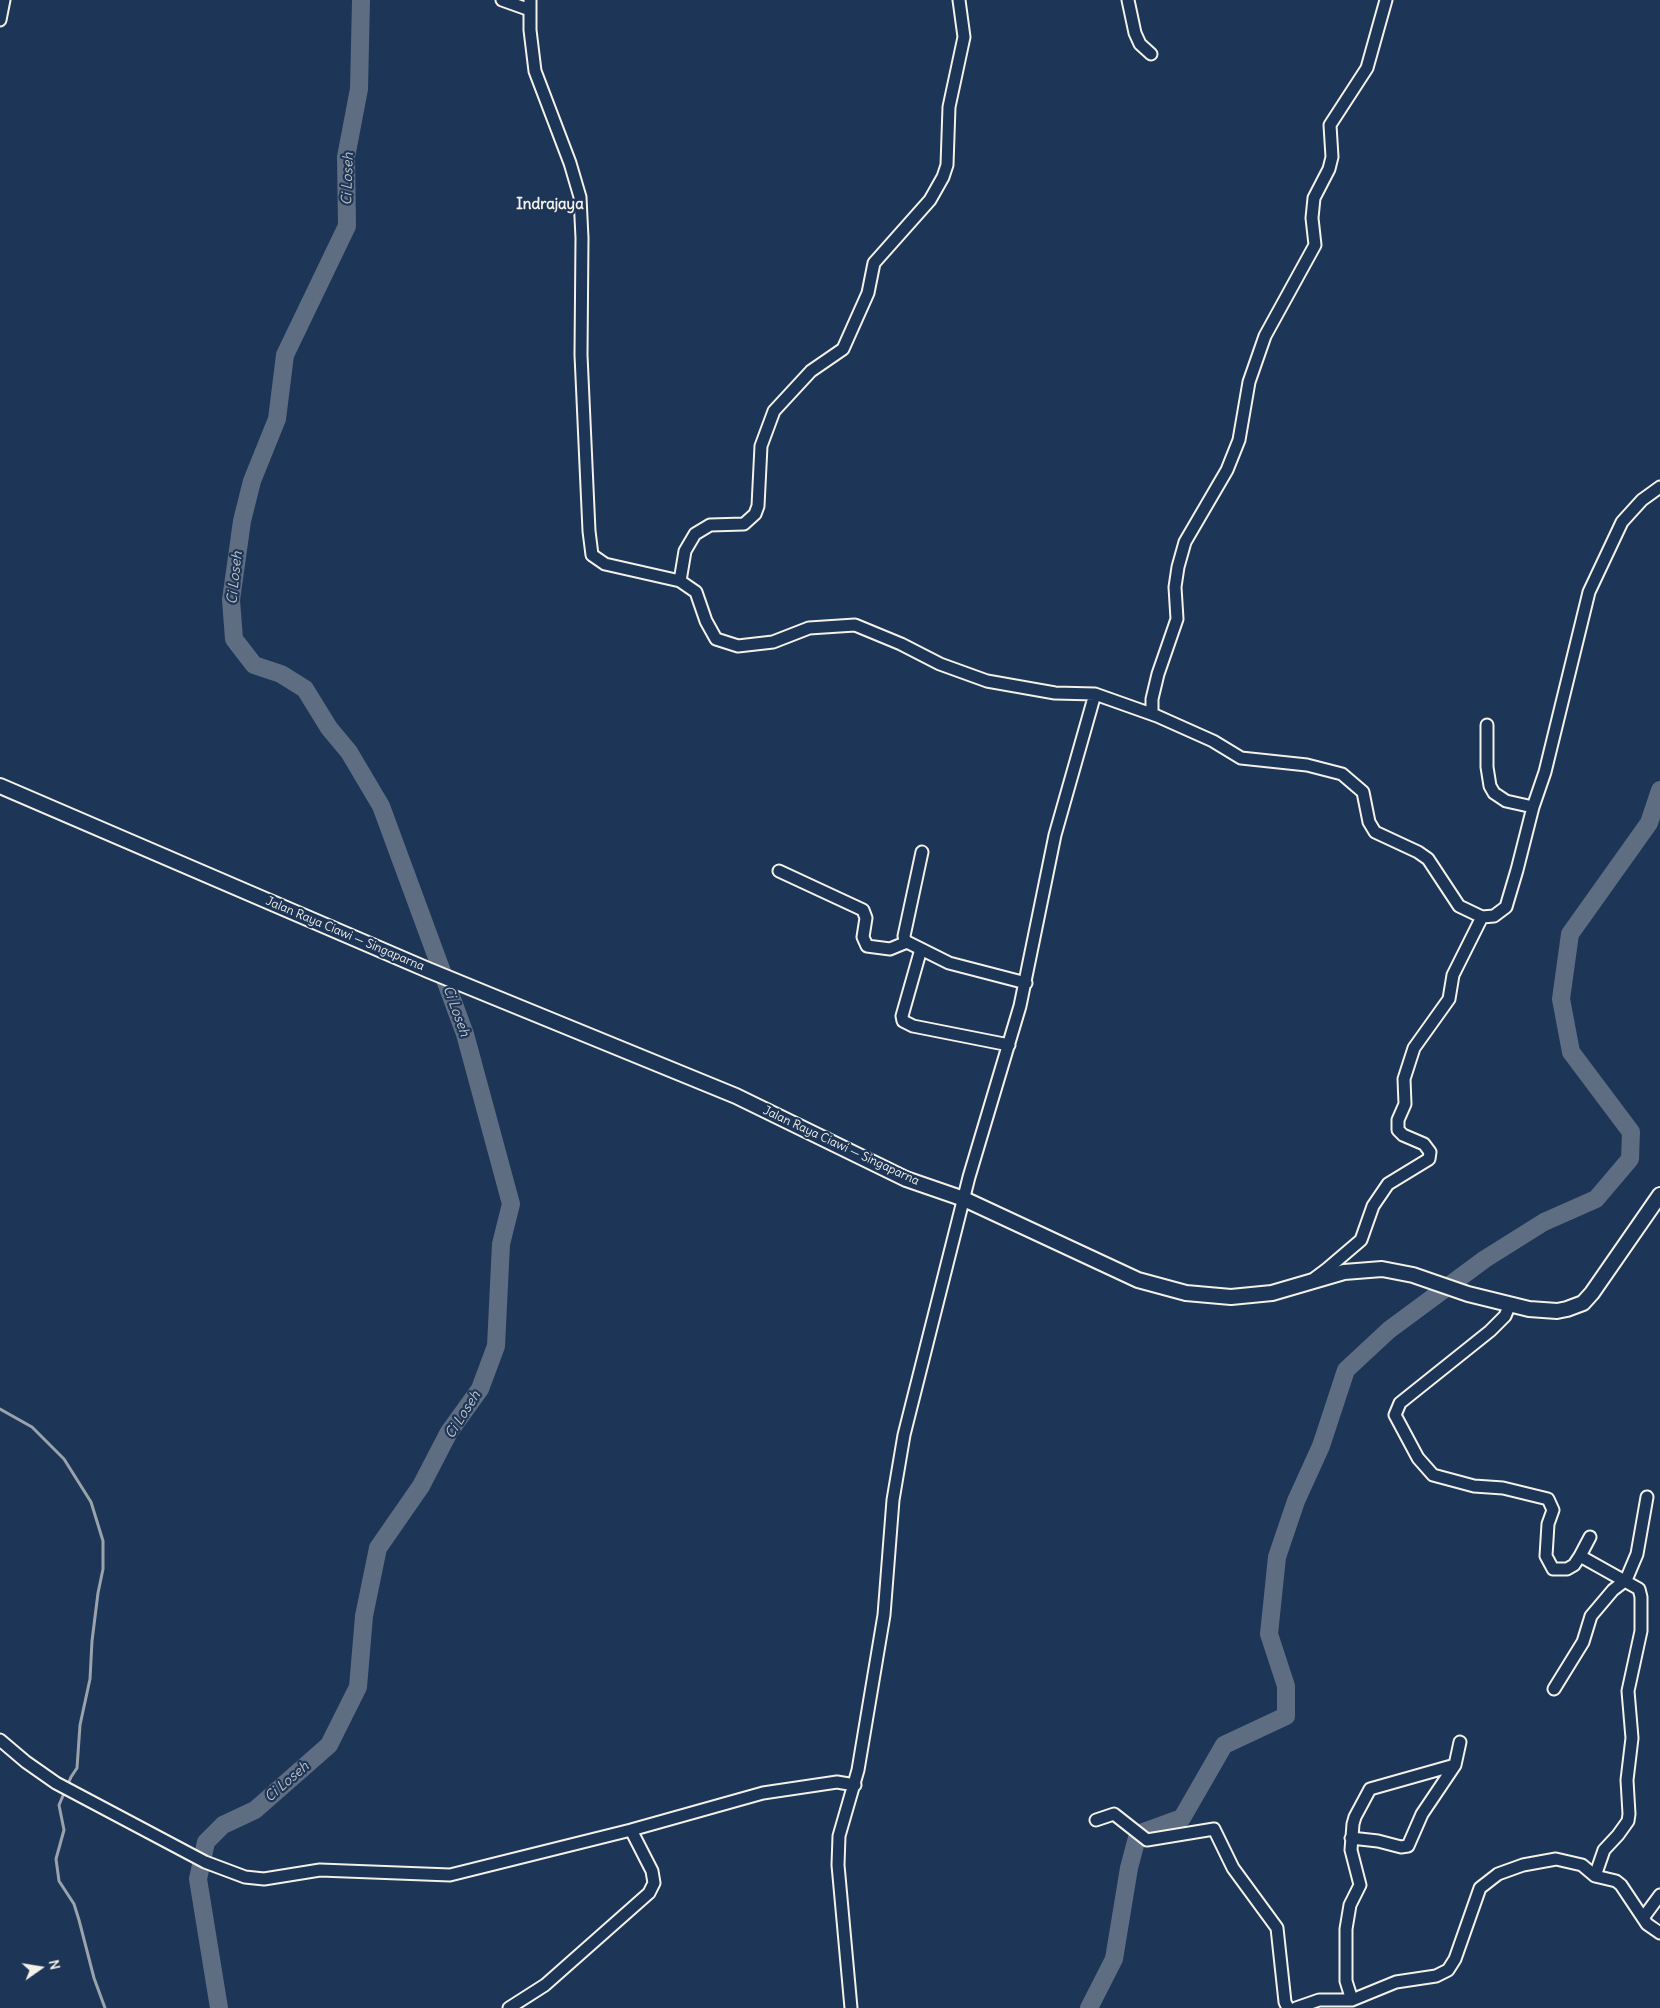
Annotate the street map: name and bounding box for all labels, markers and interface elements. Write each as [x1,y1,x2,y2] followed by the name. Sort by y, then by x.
[339,152,357,206] water label: Ci Loseh
[516,196,584,214] district label: Indrajaya
[224,551,246,605] water label: Ci Loseh
[264,894,426,974] street label: Jalan Raya Ciawi — Singaparna
[439,983,473,1039] water label: Ci Loseh
[761,1103,921,1189] street label: Jalan Raya Ciawi — Singaparna
[442,1388,484,1442] water label: Ci Loseh
[261,1758,313,1806] water label: Ci Loseh
[15,1943,65,1993] north arrow
[45,1958,64,1971] text: N

